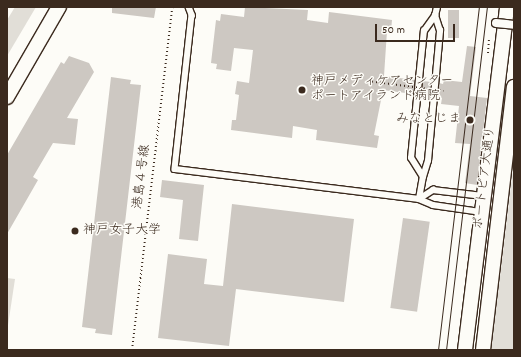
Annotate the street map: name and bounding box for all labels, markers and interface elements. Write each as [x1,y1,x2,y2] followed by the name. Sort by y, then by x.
[377,16,457,42] scale bar
[382,22,405,39] text: 50 m
[311,75,454,106] place label: 神戸メディケアセンター ポートアイランド病院
[296,84,308,96] marker: 神戸メディケアセンター ポートアイランド病院
[396,112,461,128] place label: みなとじま
[464,114,476,126] marker: みなとじま
[472,125,500,231] street label: ポートピア大通り
[131,144,155,210] street label: 港島４号線
[83,223,161,239] place label: 神戸女子大学
[70,226,80,236] marker: 神戸女子大学

